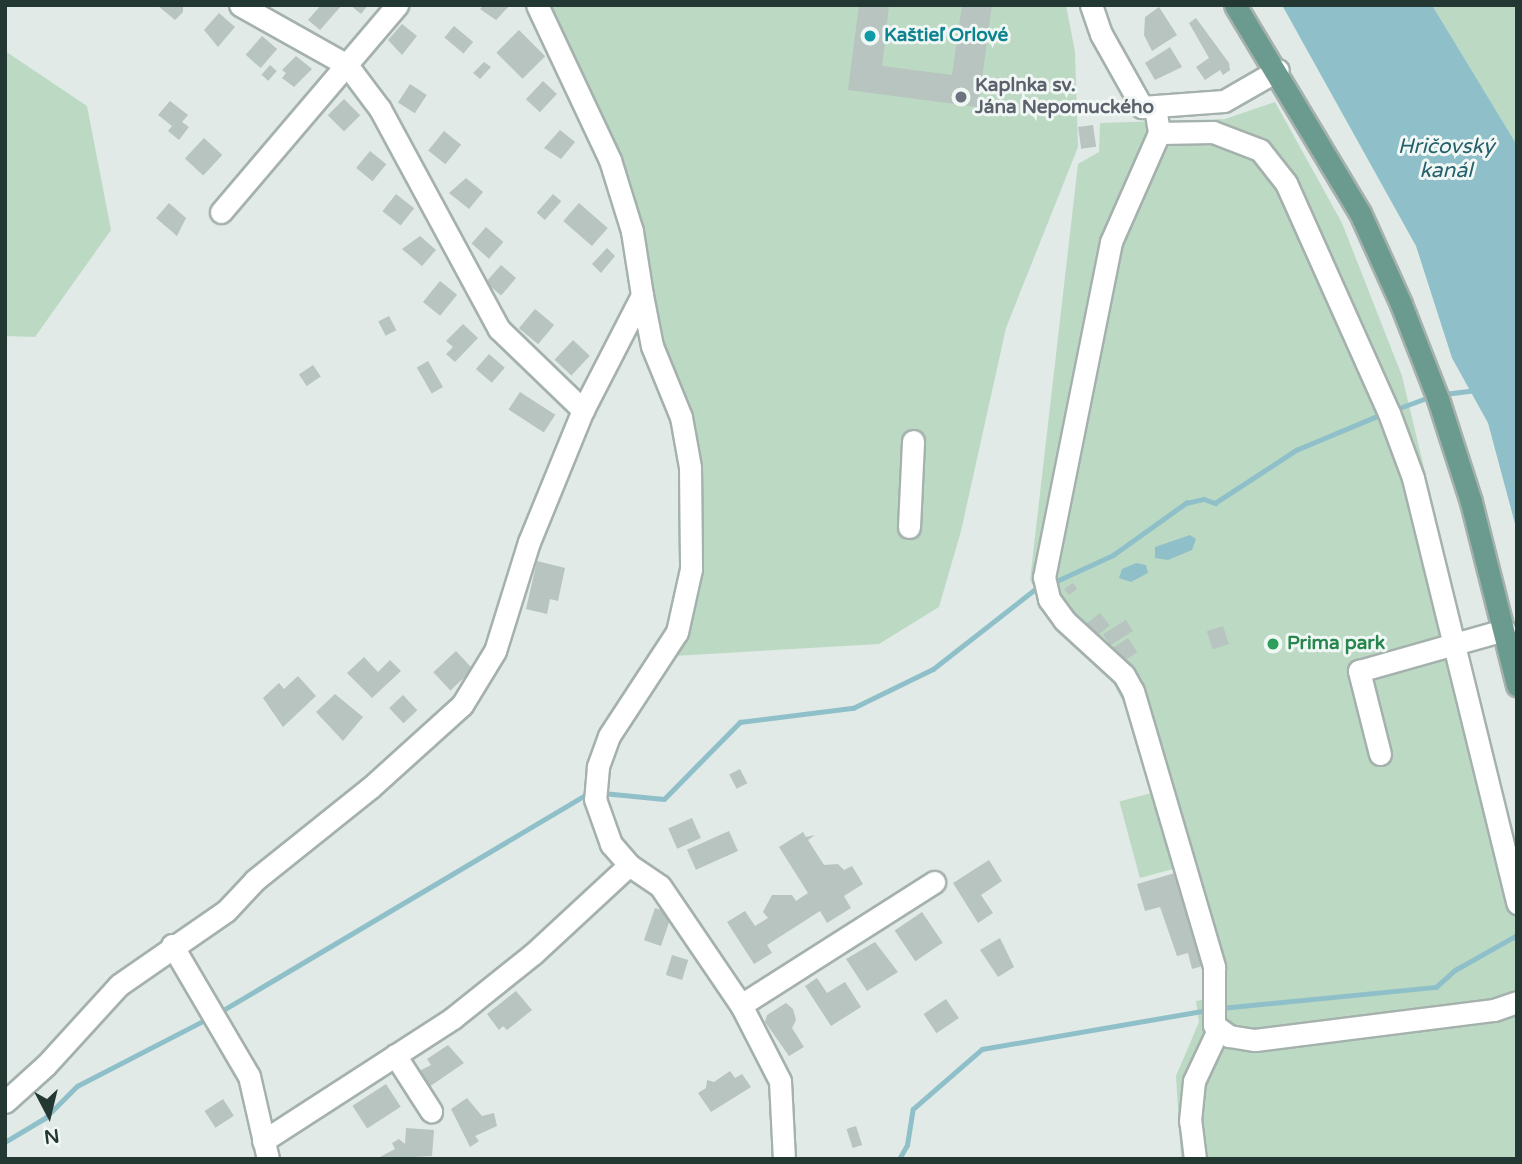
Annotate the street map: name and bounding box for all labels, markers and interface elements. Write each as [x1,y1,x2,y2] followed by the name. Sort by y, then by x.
[884,25,1008,47] place label: Kaštieľ Orlové
[862,28,878,44] marker: Kaštieľ Orlové
[975,75,1154,119] place label: Kaplnka sv. Jána Nepomuckého
[953,89,969,105] marker: Kaplnka sv. Jána Nepomuckého
[1398,134,1494,184] water label: Hričovský kanál
[1287,633,1385,655] place label: Prima park
[1265,636,1281,652] marker: Prima park
[14,1080,84,1150] north arrow
[43,1124,60,1148] text: N

